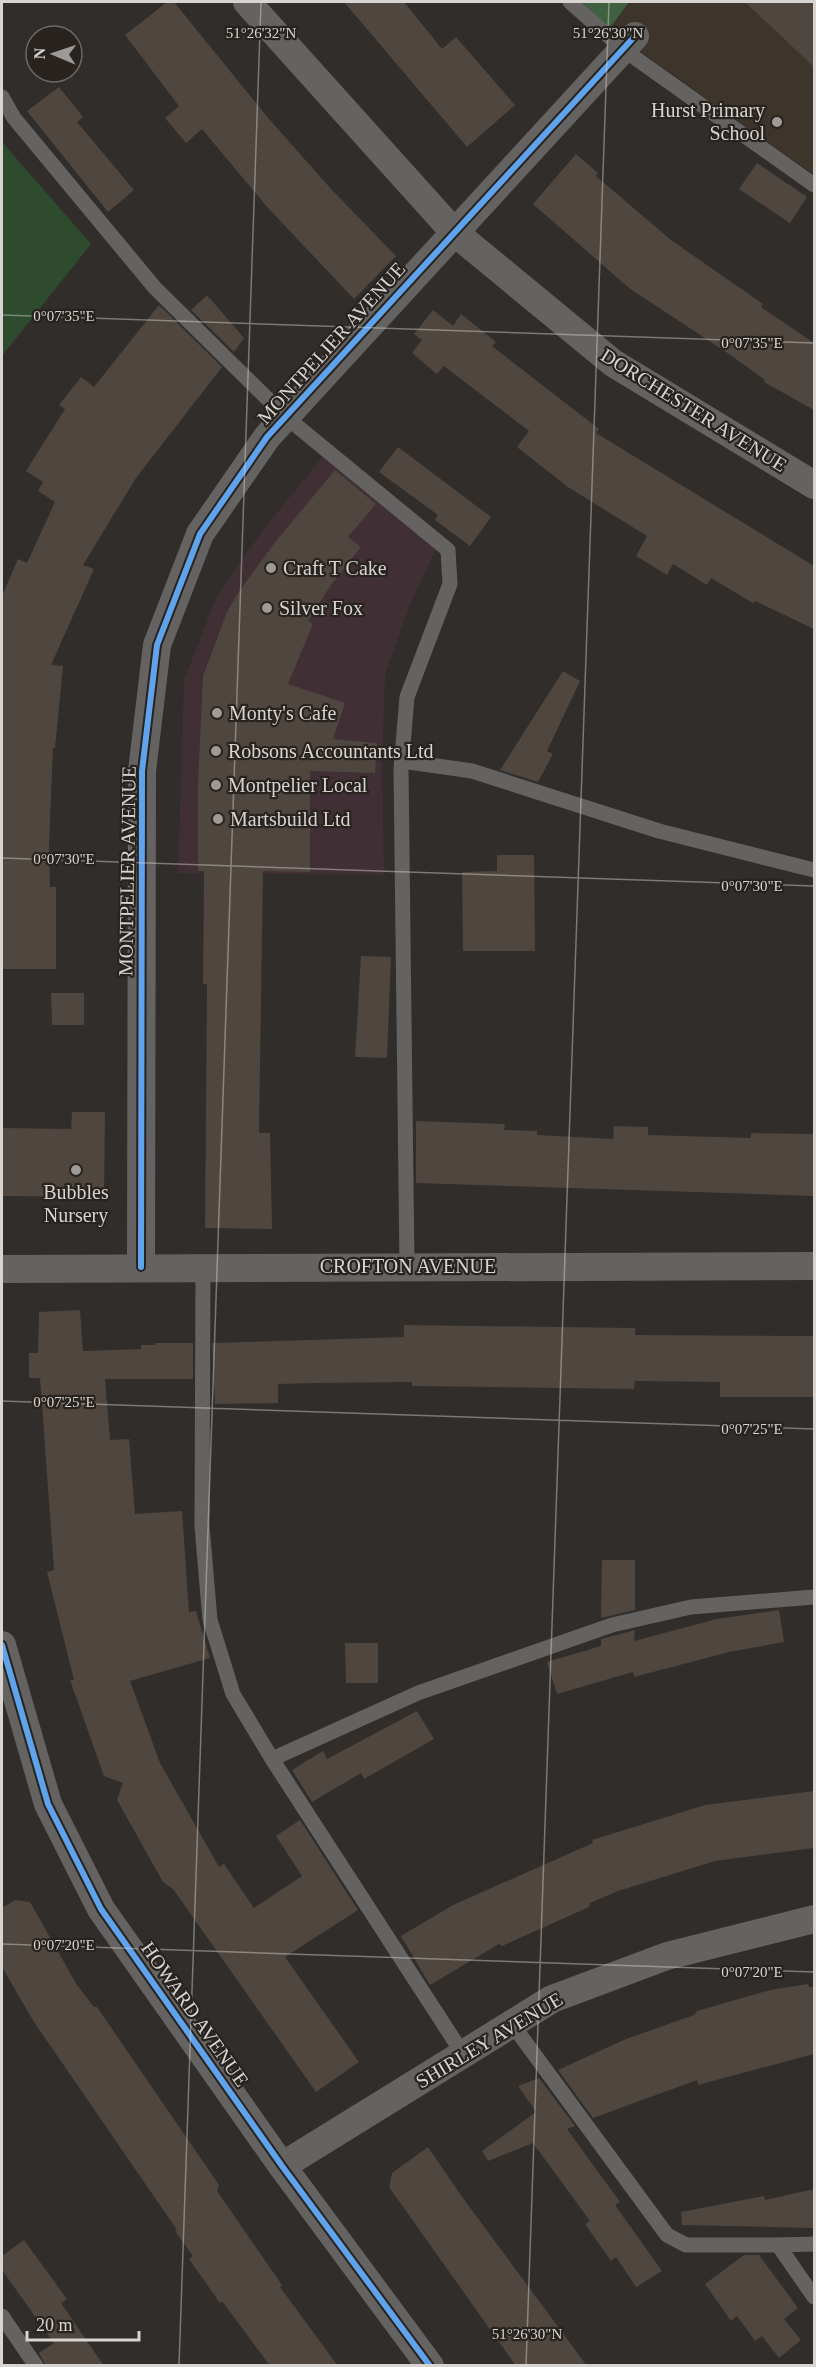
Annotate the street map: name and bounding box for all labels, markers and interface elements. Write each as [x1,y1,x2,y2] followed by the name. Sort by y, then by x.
[24,24,84,84] north arrow
[226,25,296,41] text: 51°26'32"N
[573,25,643,41] text: 51°26'30"N
[31,47,48,60] text: N
[651,99,765,144] place label: Hurst Primary School
[770,115,784,129] marker: Hurst Primary School
[253,258,409,428] street label: MONTPELIER AVENUE
[33,308,95,324] text: 0°07'35"E
[721,335,783,351] text: 0°07'35"E
[597,344,791,476] street label: DORCHESTER AVENUE
[283,557,387,579] place label: Craft T Cake
[264,561,278,575] marker: Craft T Cake
[279,597,363,619] place label: Silver Fox
[260,601,274,615] marker: Silver Fox
[229,702,337,725] place label: Monty's Cafe
[210,706,224,720] marker: Monty's Cafe
[228,740,434,762] place label: Robsons Accountants Ltd
[209,744,223,758] marker: Robsons Accountants Ltd
[114,766,140,976] street label: MONTPELIER AVENUE
[228,774,368,797] place label: Montpelier Local
[209,778,223,792] marker: Montpelier Local
[230,808,351,830] place label: Martsbuild Ltd
[211,812,225,826] marker: Martsbuild Ltd
[33,851,95,867] text: 0°07'30"E
[721,878,783,894] text: 0°07'30"E
[69,1163,83,1177] marker: Bubbles Nursery
[43,1181,109,1227] place label: Bubbles Nursery
[320,1255,496,1277] street label: CROFTON AVENUE
[33,1394,95,1410] text: 0°07'25"E
[721,1421,783,1437] text: 0°07'25"E
[33,1937,95,1953] text: 0°07'20"E
[137,1938,253,2090] street label: HOWARD AVENUE
[721,1964,783,1980] text: 0°07'20"E
[412,1988,566,2092] street label: SHIRLEY AVENUE
[27,2304,140,2342] scale bar
[36,2315,73,2335] text: 20 m
[492,2326,562,2342] text: 51°26'30"N

